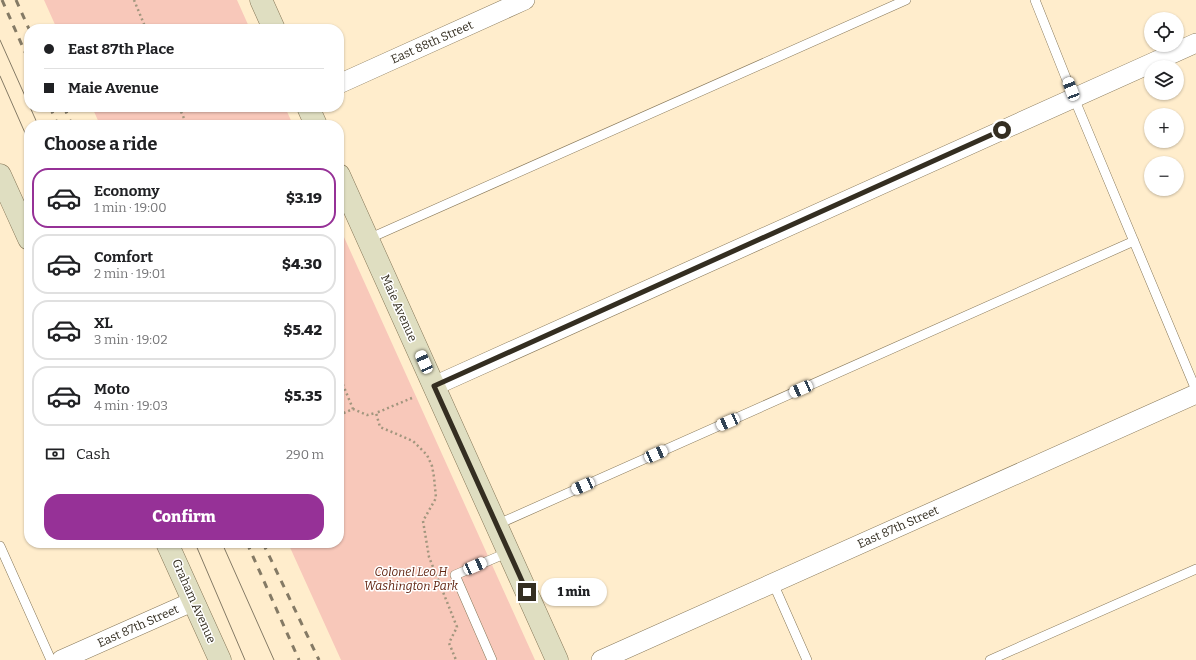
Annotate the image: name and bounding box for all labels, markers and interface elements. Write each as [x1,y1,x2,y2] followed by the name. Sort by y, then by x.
[1144,12,1184,196] map controls
[1144,12,1184,52] button: locate
[389,17,476,66] street label: East 88th Street
[68,40,174,58] text: East 87th Place
[1144,60,1184,100] button: layers
[1061,76,1081,102] car
[68,79,159,97] text: Maie Avenue
[1144,108,1184,148] button: +
[993,121,1011,139] route start
[44,133,157,155] text: Choose a ride
[1144,156,1184,196] button: −
[46,180,82,216] icon: car
[94,182,160,200] text: Economy
[286,189,322,207] text: $3.19
[94,200,167,215] text: 1 min · 19:00
[46,246,82,282] icon: car
[94,248,153,266] text: Comfort
[282,255,322,273] text: $4.30
[94,266,165,281] text: 2 min · 19:01
[378,272,420,344] street label: Maie Avenue
[46,312,82,348] icon: car
[94,314,113,332] text: XL
[284,321,322,339] text: $5.42
[94,332,168,347] text: 3 min · 19:02
[414,349,434,375] car
[46,378,82,414] icon: car
[788,379,814,399] car
[94,380,130,398] text: Moto
[284,387,322,405] text: $5.35
[94,398,168,413] text: 4 min · 19:03
[715,412,741,432] car
[44,443,66,465] icon: cash
[643,444,669,464] car
[76,445,110,463] text: Cash
[286,447,324,462] text: 290 m
[570,476,596,496] car
[44,494,324,540] button: Confirm
[855,503,941,551] street label: East 87th Street
[462,556,488,576] car
[169,557,219,645] street label: Graham Avenue
[364,565,458,593] park label: Colonel Leo H Washington Park
[541,578,607,606] callout: 1 min
[518,583,536,601] route end
[557,584,591,599] text: 1 min
[95,602,181,650] street label: East 87th Street

